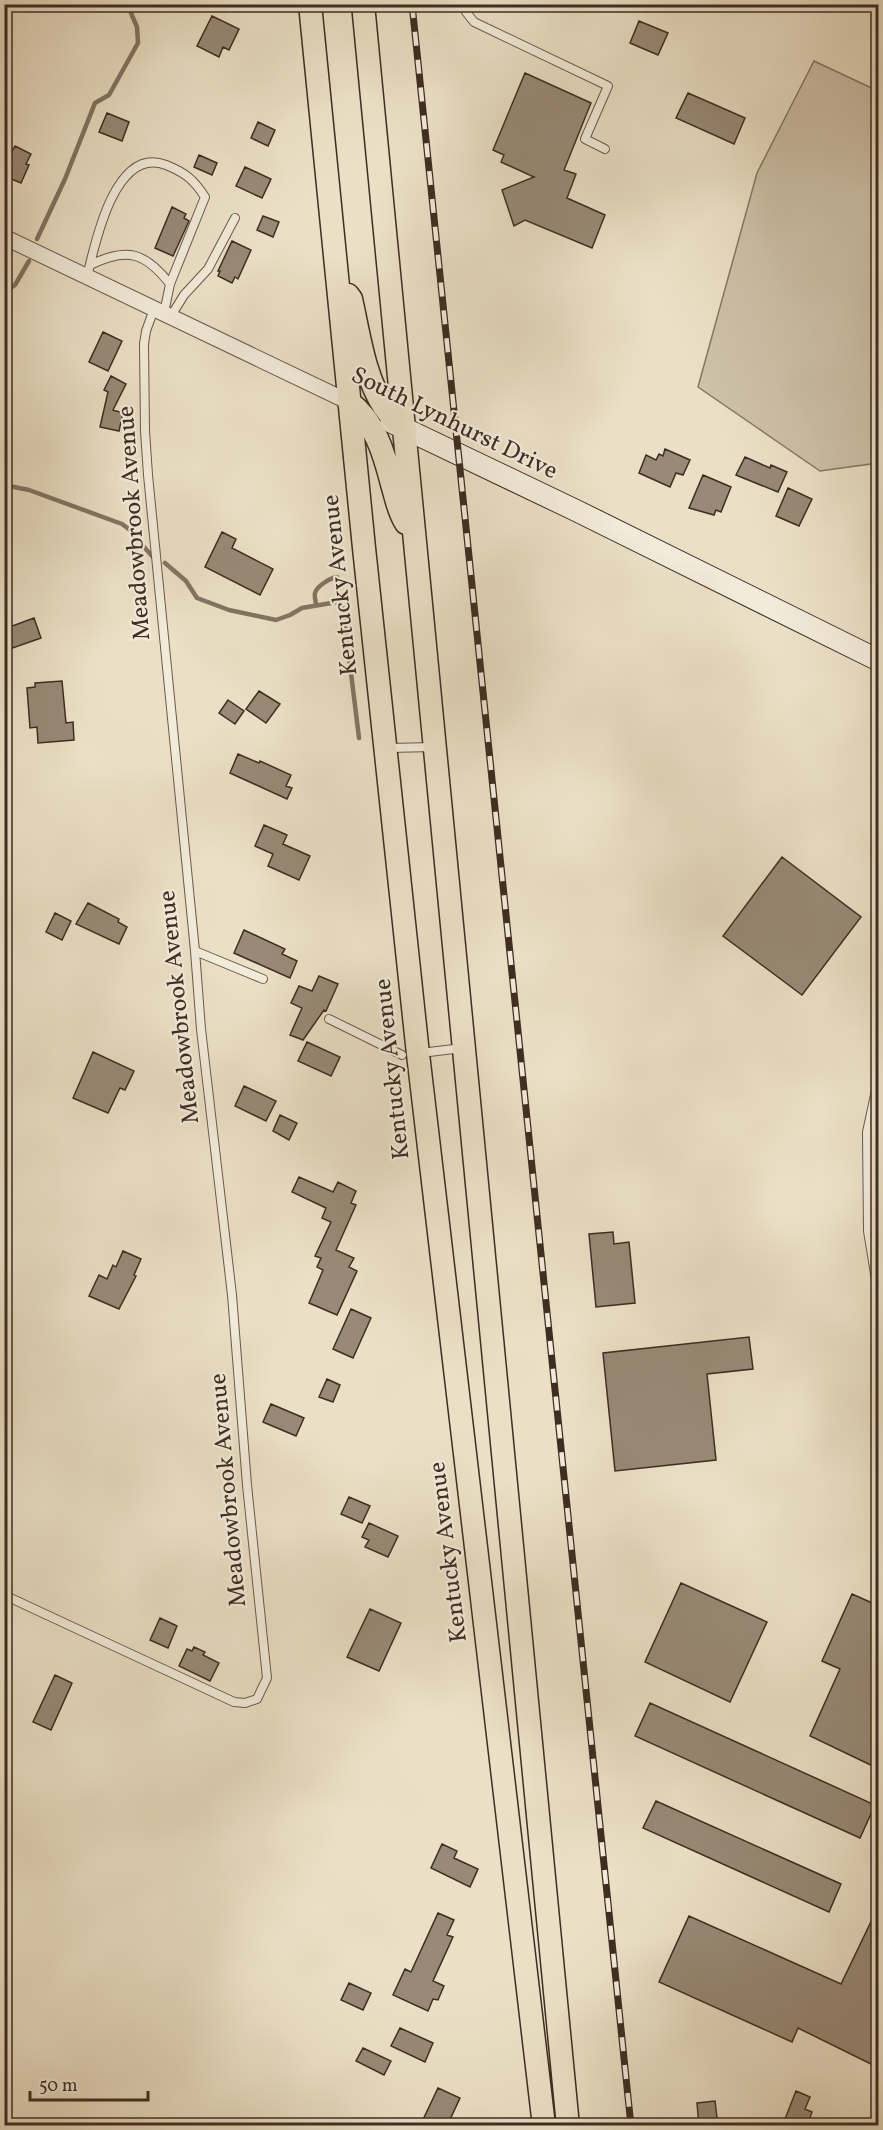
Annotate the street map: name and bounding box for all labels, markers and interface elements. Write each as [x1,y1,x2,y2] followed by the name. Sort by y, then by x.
[345,359,563,489] street label: South Lynhurst Drive
[110,405,160,641] street label: Meadowbrook Avenue
[315,493,367,677] street label: Kentucky Avenue
[151,889,209,1125] street label: Meadowbrook Avenue
[367,977,419,1161] street label: Kentucky Avenue
[202,1372,256,1608] street label: Meadowbrook Avenue
[421,1460,477,1644] street label: Kentucky Avenue
[30,2064,148,2102] scale bar
[39,2074,78,2099] text: 50 m

